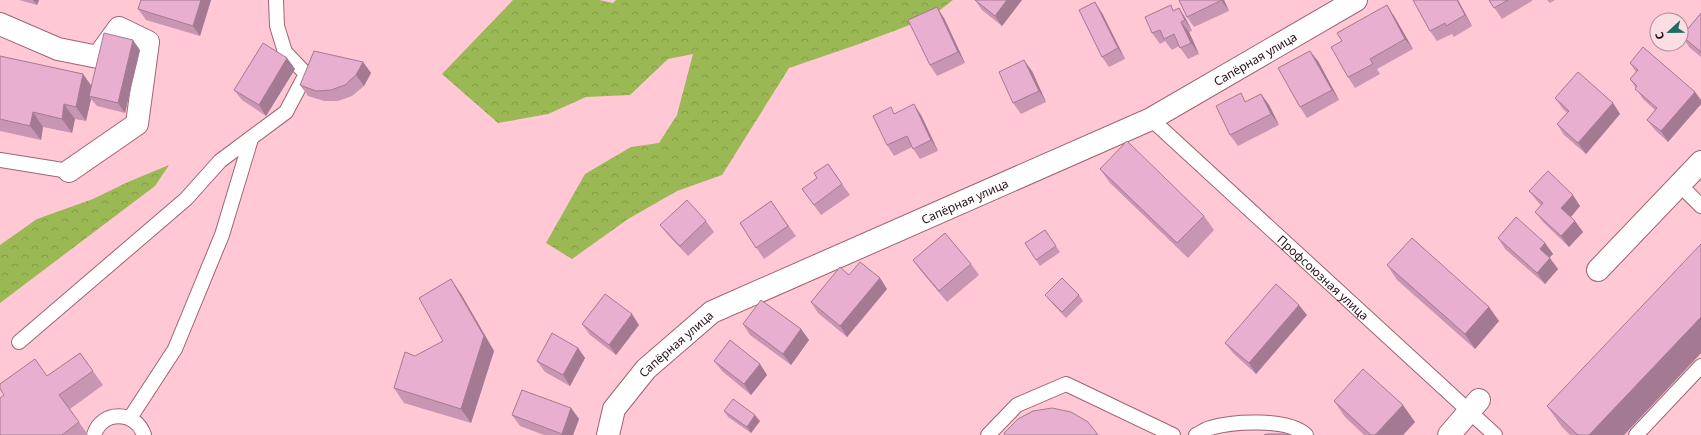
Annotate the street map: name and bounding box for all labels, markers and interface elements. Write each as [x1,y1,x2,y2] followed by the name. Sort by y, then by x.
[1649,12,1689,52] north arrow
[1210,28,1300,89] street label: Сапёрная улица
[1651,30,1668,42] text: С
[918,174,1011,228] street label: Сапёрная улица
[1274,231,1373,324] street label: Профсоюзная улица
[634,306,717,380] street label: Сапёрная улица

